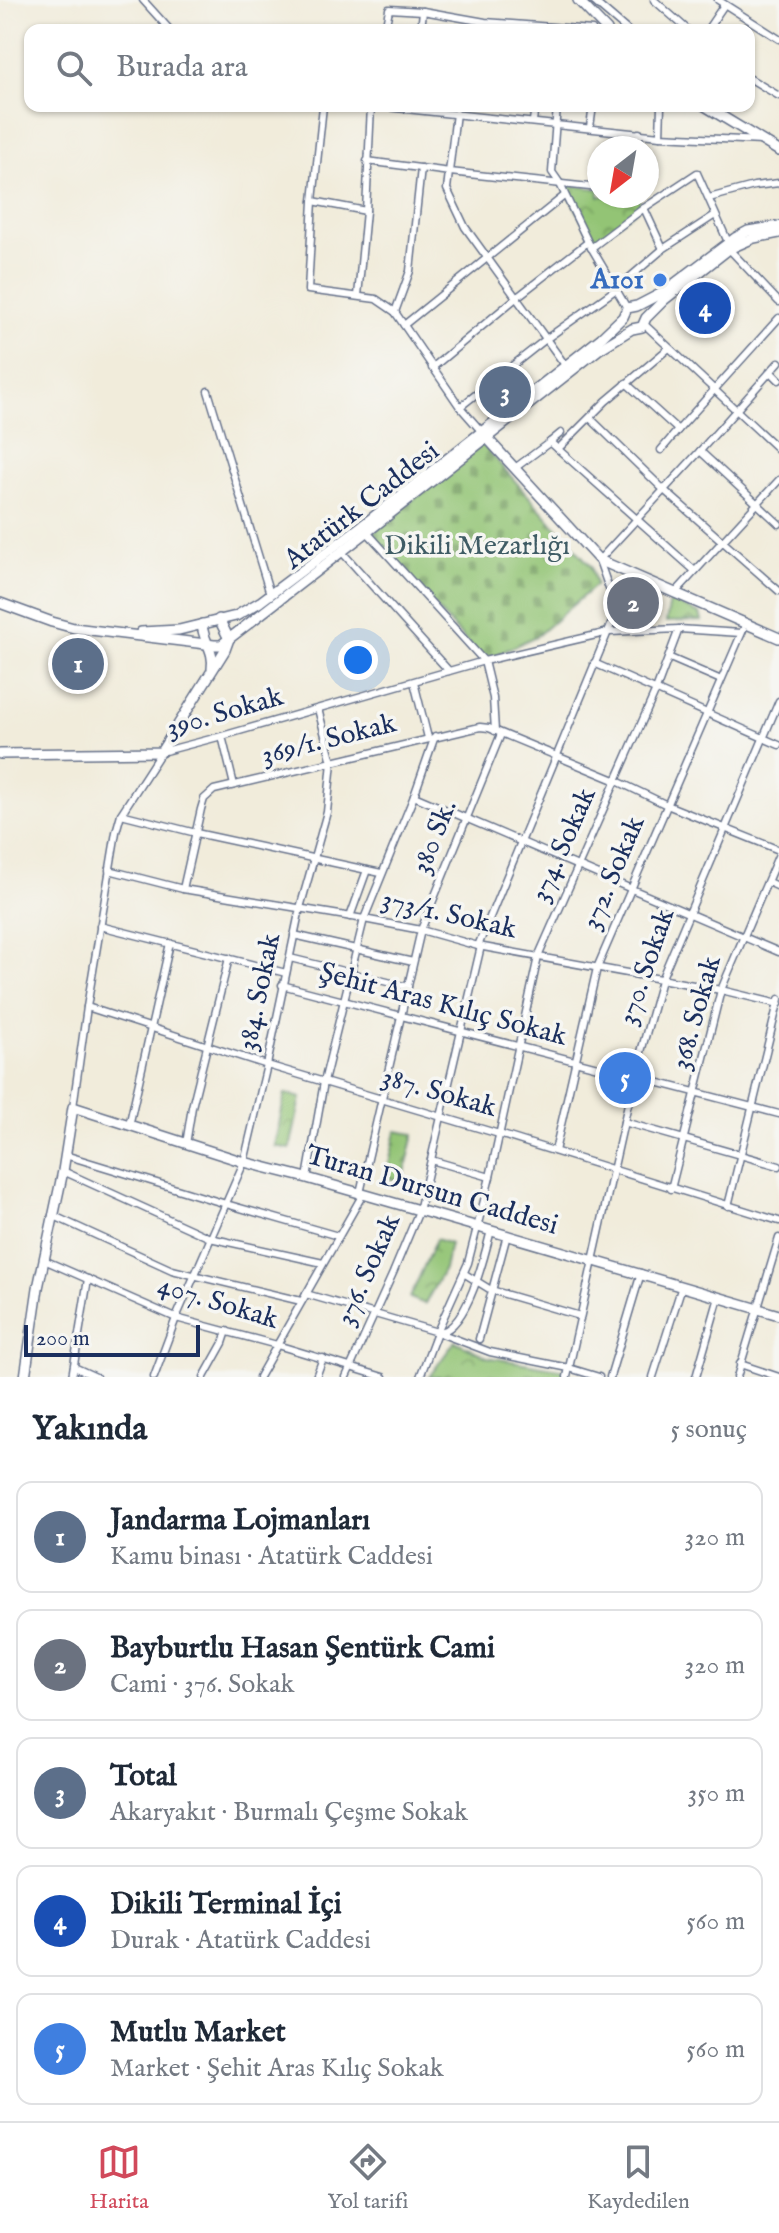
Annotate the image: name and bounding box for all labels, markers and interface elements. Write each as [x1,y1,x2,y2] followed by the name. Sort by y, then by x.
[24,24,755,112] search box
[52,46,96,90] icon: search
[116,49,248,87] text: Burada ara
[587,136,659,208] north arrow
[590,263,644,298] place label: A101
[651,271,669,289] marker: A101
[679,278,731,338] pin: 4
[479,362,531,422] pin: 3
[276,434,447,578] street label: Atatürk Caddesi
[384,529,570,564] park label: Dikili Mezarlığı
[607,573,659,633] pin: 2
[52,634,104,694] pin: 1
[338,640,378,680] your location
[163,679,288,746] street label: 390. Sokak
[258,706,401,774] street label: 369/1. Sokak
[523,782,605,908] street label: 374. Sokak
[404,795,466,879] street label: 380 Sk.
[574,810,654,935] street label: 372. Sokak
[378,882,521,948] street label: 373/1. Sokak
[611,903,684,1030] street label: 370. Sokak
[230,929,290,1054] street label: 384. Sokak
[664,951,730,1074] street label: 368. Sokak
[315,955,572,1055] street label: Şehit Aras Kılıç Sokak
[599,1048,651,1108] pin: 5
[377,1060,502,1126] street label: 387. Sokak
[302,1138,562,1244] street label: Turan Dursun Caddesi
[329,1208,410,1331] street label: 376. Sokak
[154,1268,283,1338] street label: 407. Sokak
[24,1321,200,1357] scale bar
[36,1325,90,1353] text: 200 m
[32,1408,147,1451] text: Yakında
[671,1413,747,1446] text: 5 sonuç
[110,1502,370,1540] text: Jandarma Lojmanları
[55,1521,65,1554] text: 1
[685,1521,745,1554] text: 320 m
[110,1540,433,1573] text: Kamu binası · Atatürk Caddesi
[110,1630,495,1668] text: Bayburtlu Hasan Şentürk Cami
[54,1649,66,1682] text: 2
[685,1649,745,1682] text: 320 m
[110,1668,294,1701] text: Cami · 376. Sokak
[110,1758,177,1796] text: Total
[55,1777,65,1810] text: 3
[687,1777,745,1810] text: 350 m
[110,1796,468,1829] text: Akaryakıt · Burmalı Çeşme Sokak
[110,1886,342,1924] text: Dikili Terminal İçi
[54,1905,66,1938] text: 4
[686,1905,745,1938] text: 560 m
[110,1924,371,1957] text: Durak · Atatürk Caddesi
[110,2014,286,2052] text: Mutlu Market
[55,2033,65,2066] text: 5
[686,2033,745,2066] text: 560 m
[110,2052,444,2085] text: Market · Şehit Aras Kılıç Sokak
[89,2140,149,2216] tab: Harita
[327,2140,408,2216] tab: Yol tarifi
[587,2140,690,2216] tab: Kaydedilen

